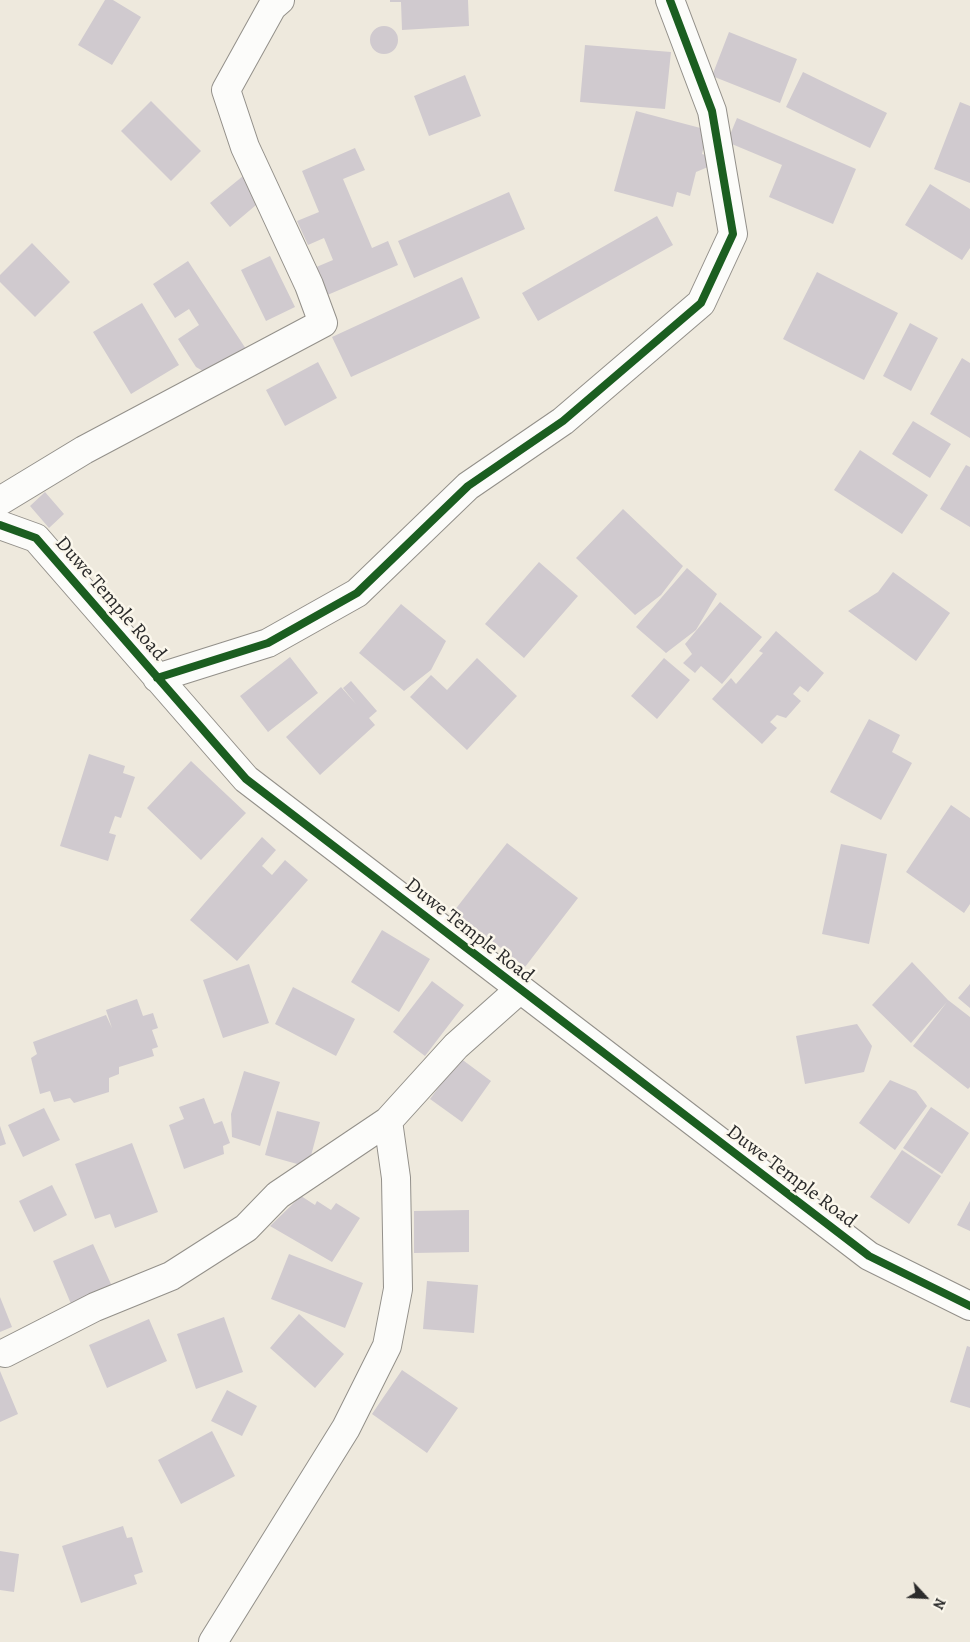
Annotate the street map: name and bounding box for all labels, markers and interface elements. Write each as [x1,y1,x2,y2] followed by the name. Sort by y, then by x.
[49,532,171,666] street label: Duwe Temple Road
[400,873,538,989] street label: Duwe Temple Road
[721,1120,861,1234] street label: Duwe Temple Road
[900,1572,950,1622] north arrow
[928,1595,950,1612] text: N

